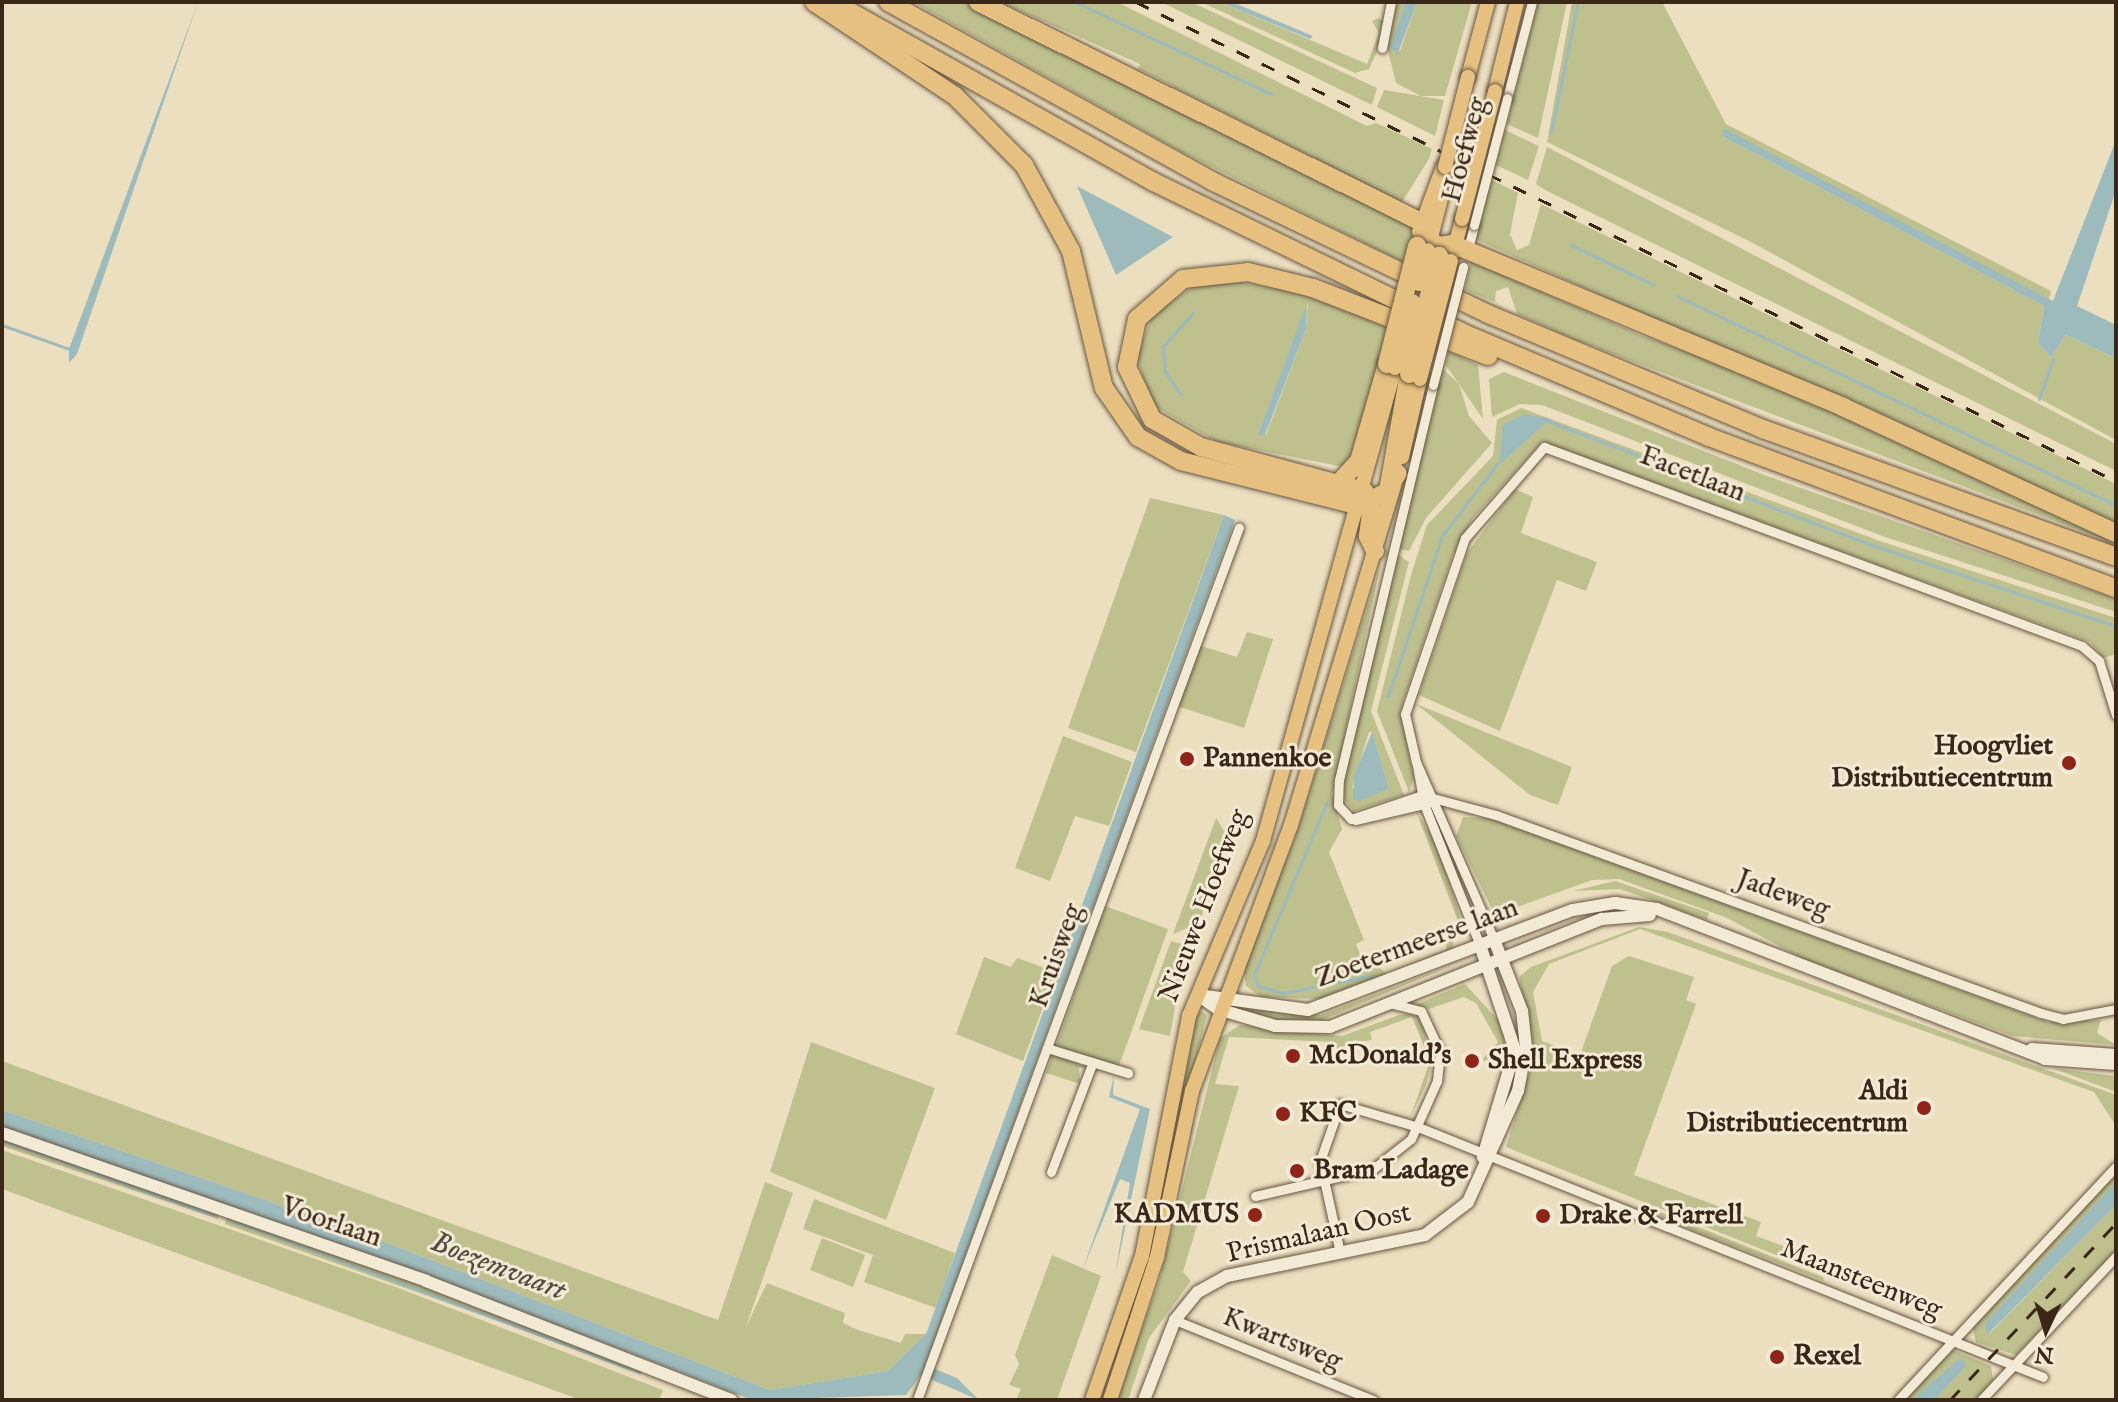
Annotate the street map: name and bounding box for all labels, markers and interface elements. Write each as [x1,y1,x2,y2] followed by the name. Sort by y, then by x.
[1436,93,1496,207] street label: Hoefweg
[1634,439,1750,511] street label: Facetlaan
[1831,730,2053,796] place label: Hoogvliet Distributiecentrum
[1203,742,1331,776] place label: Pannenkoe
[1178,750,1196,768] marker: Pannenkoe
[2060,754,2078,772] marker: Hoogvliet Distributiecentrum
[1153,805,1257,1007] street label: Nieuwe Hoefweg
[1732,863,1834,927] street label: Jadeweg
[1311,892,1523,996] street label: Zoetermeerse laan
[1023,899,1091,1013] street label: Kruisweg
[1309,1039,1451,1073] place label: McDonald's
[1488,1044,1642,1078] place label: Shell Express
[1284,1047,1302,1065] marker: McDonald's
[1463,1052,1481,1070] marker: Shell Express
[1686,1075,1908,1141] place label: Aldi Distributiecentrum
[1299,1097,1357,1131] place label: KFC
[1915,1099,1933,1117] marker: Aldi Distributiecentrum
[1274,1105,1292,1123] marker: KFC
[1313,1154,1469,1188] place label: Bram Ladage
[1288,1162,1306,1180] marker: Bram Ladage
[276,1190,386,1256] street label: Voorlaan
[1224,1196,1414,1272] street label: Prismalaan Oost
[1113,1198,1239,1232] place label: KADMUS
[1559,1199,1743,1233] place label: Drake & Farrell
[1246,1206,1264,1224] marker: KADMUS
[1534,1207,1552,1225] marker: Drake & Farrell
[425,1225,571,1309] water label: Boezemvaart
[1775,1232,1947,1328] street label: Maansteenweg
[2006,1290,2086,1370] north arrow
[1217,1301,1347,1379] street label: Kwartsweg
[2034,1339,2055,1369] text: N
[1793,1340,1861,1374] place label: Rexel
[1768,1348,1786,1366] marker: Rexel

